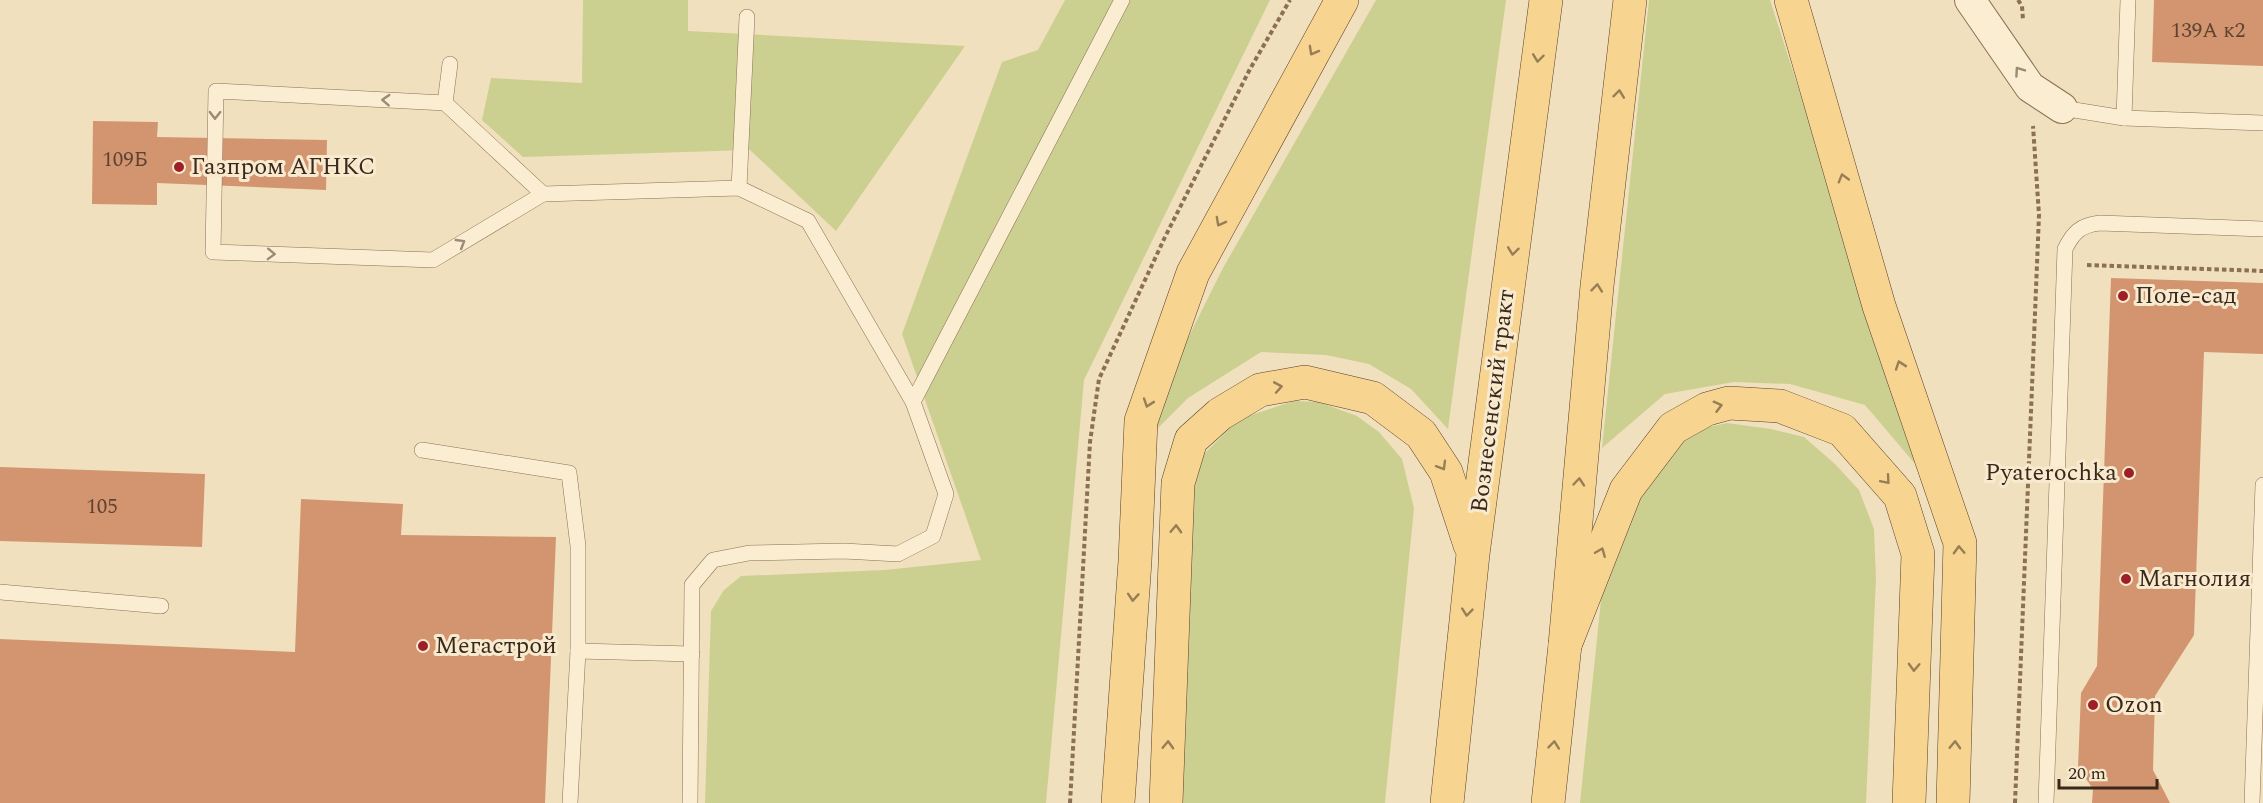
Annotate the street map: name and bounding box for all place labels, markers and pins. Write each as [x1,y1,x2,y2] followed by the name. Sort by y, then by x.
[191,149,375,185] place label: Газпром АГНКС
[172,160,186,174] marker: Газпром АГНКС
[2135,278,2237,314] place label: Поле-сад
[2116,289,2130,303] marker: Поле-сад
[1985,455,2117,491] place label: Pyaterochka
[2122,466,2136,480] marker: Pyaterochka
[2138,561,2251,597] place label: Магнолия
[2119,572,2133,586] marker: Магнолия
[435,628,557,664] place label: Мегастрой
[416,639,430,653] marker: Мегастрой
[2105,687,2163,723] place label: Ozon
[2086,698,2100,712] marker: Ozon

